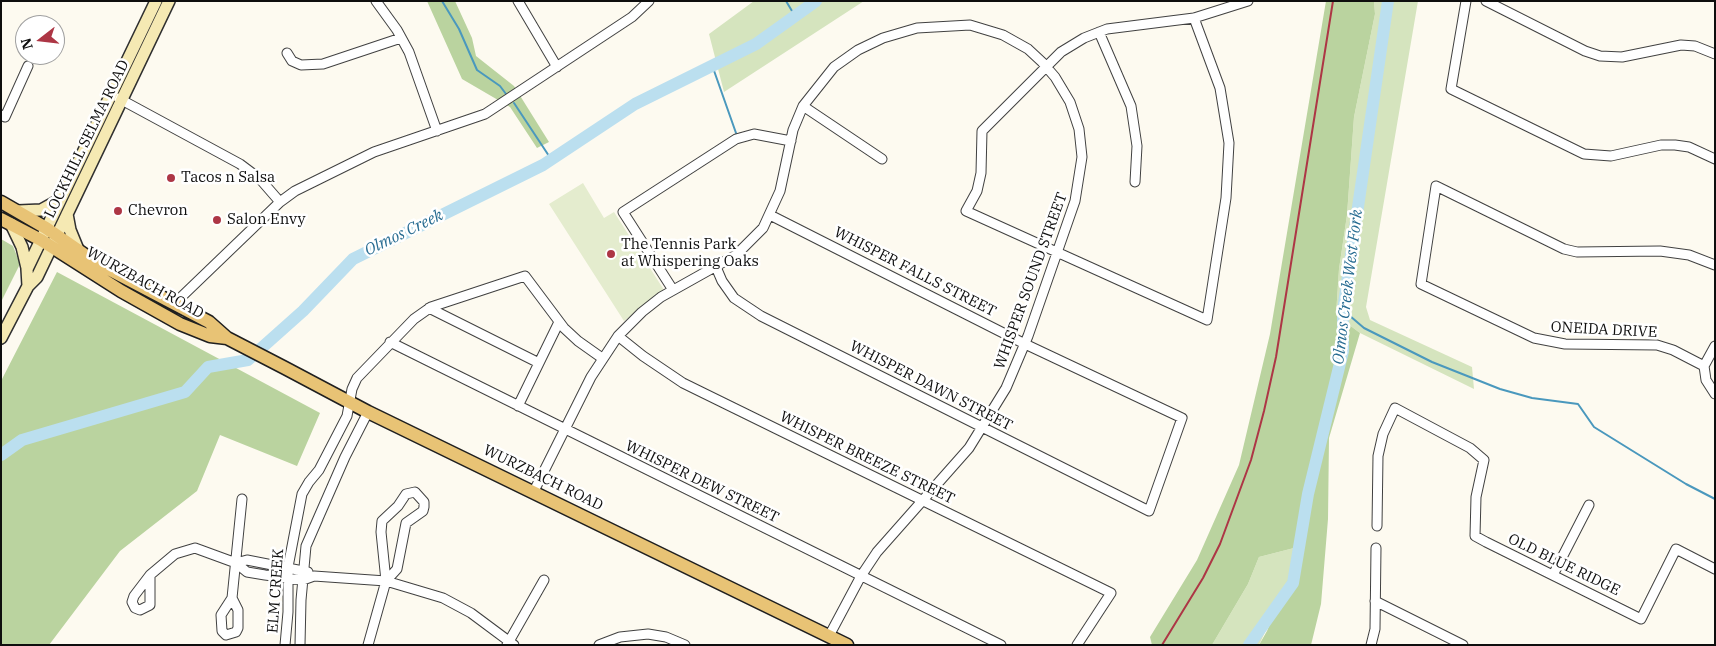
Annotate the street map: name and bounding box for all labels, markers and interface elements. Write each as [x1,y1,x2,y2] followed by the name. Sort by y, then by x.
[15,15,65,65] north arrow
[16,36,37,52] text: N
[41,57,133,221] street label: LOCKHILL SELMA ROAD
[181,169,275,187] place label: Tacos n Salsa
[165,172,177,184] marker: Tacos n Salsa
[991,190,1071,372] street label: WHISPER SOUND STREET
[128,202,188,220] place label: Chevron
[112,205,124,217] marker: Chevron
[362,206,446,260] water label: Olmos Creek
[1329,208,1367,366] water label: Olmos Creek West Fork
[227,211,305,229] place label: Salon Envy
[211,214,223,226] marker: Salon Envy
[831,223,999,321] street label: WHISPER FALLS STREET
[621,236,759,271] place label: The Tennis Park at Whispering Oaks
[83,243,207,323] street label: WURZBACH ROAD
[605,248,617,260] marker: The Tennis Park at Whispering Oaks
[1550,318,1658,342] street label: ONEIDA DRIVE
[847,337,1015,435] street label: WHISPER DAWN STREET
[777,408,957,508] street label: WHISPER BREEZE STREET
[622,437,782,527] street label: WHISPER DEW STREET
[480,441,606,515] street label: WURZBACH ROAD
[1505,530,1623,600] street label: OLD BLUE RIDGE
[264,548,288,634] street label: ELM CREEK

